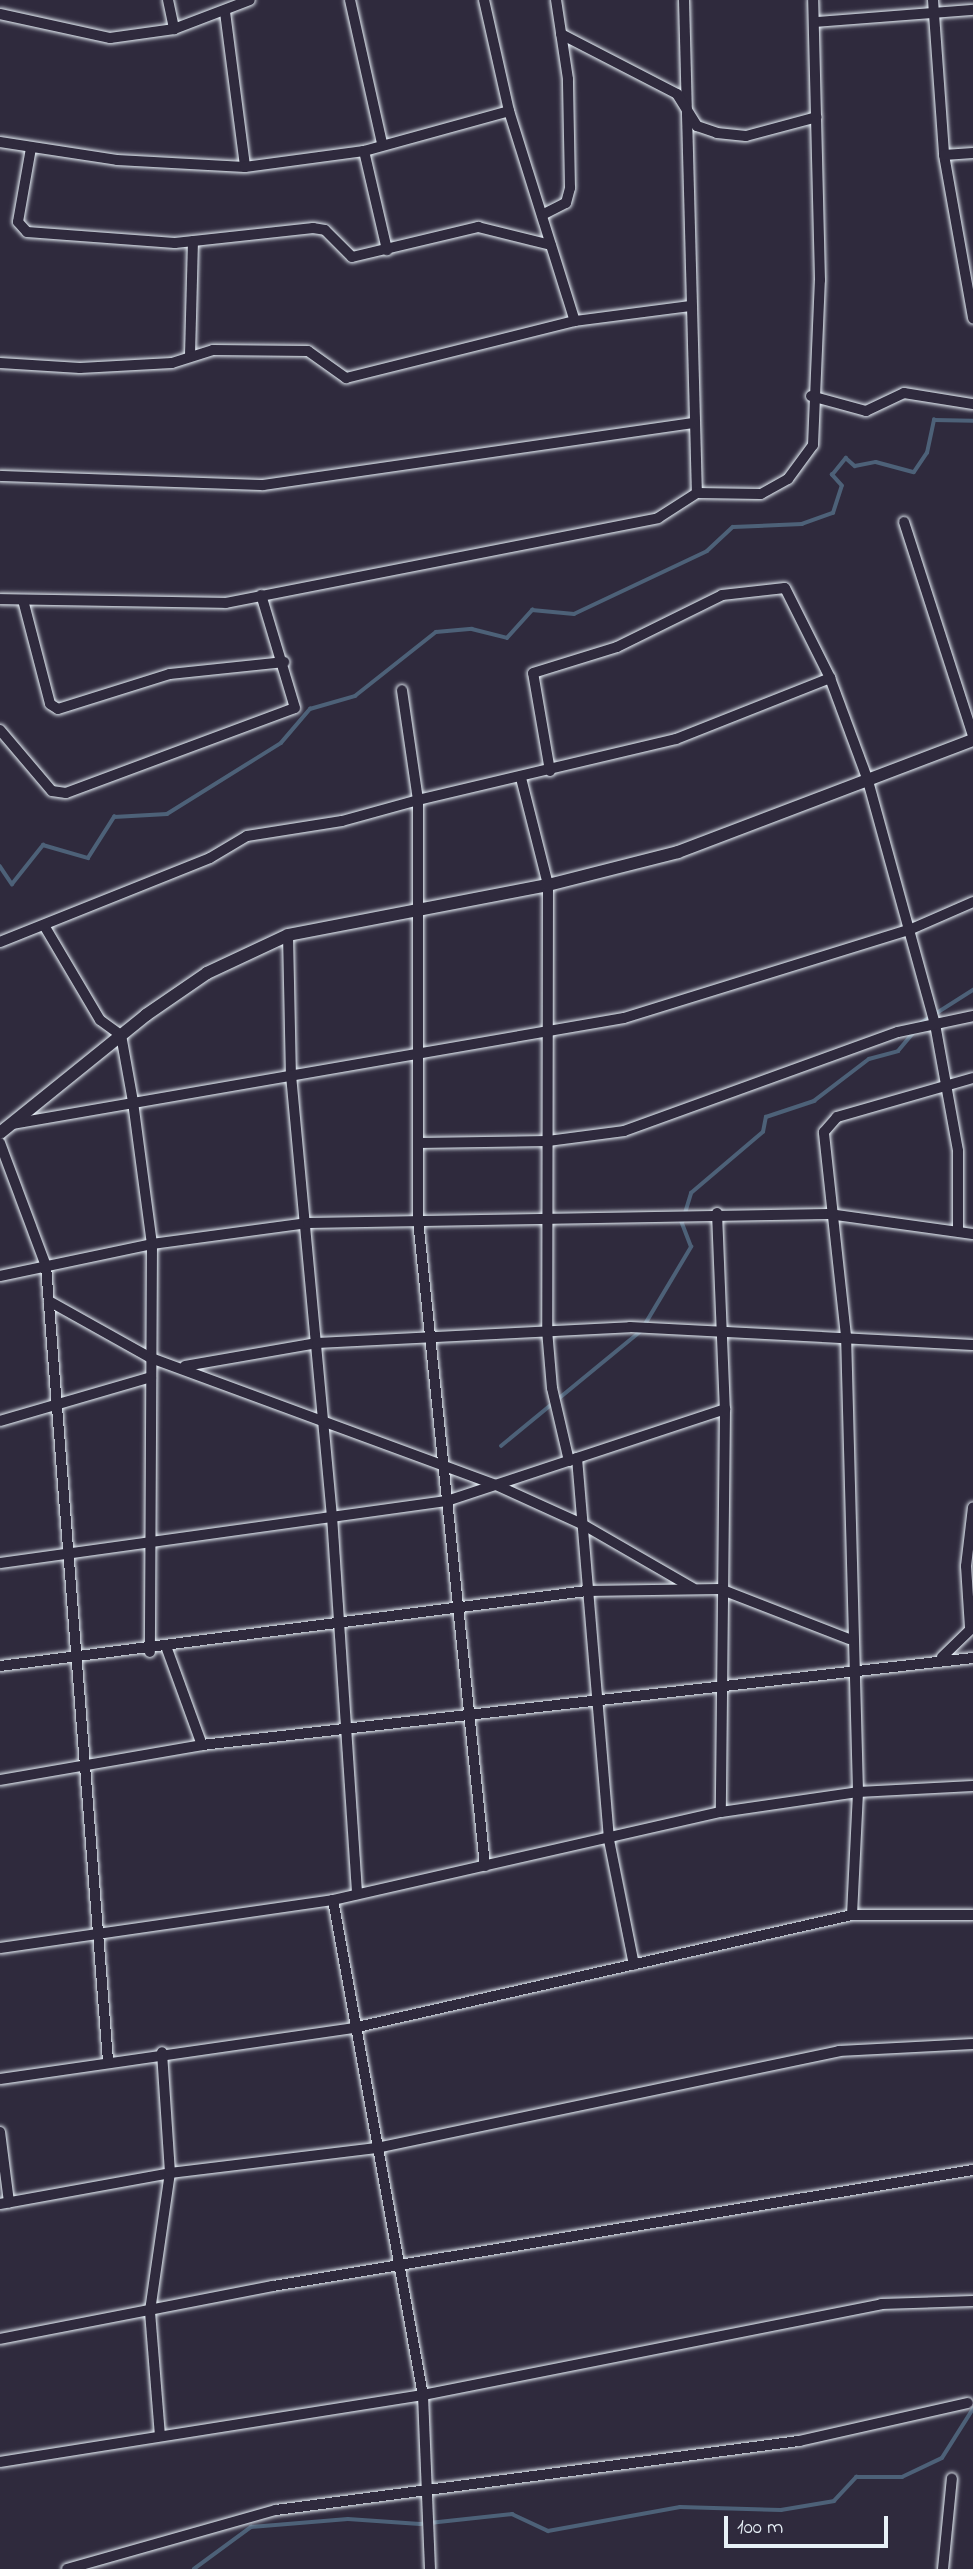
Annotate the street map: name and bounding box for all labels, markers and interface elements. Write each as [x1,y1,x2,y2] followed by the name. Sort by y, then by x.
[728,2502,892,2546] scale bar
[737,2513,783,2543] text: 100 m

